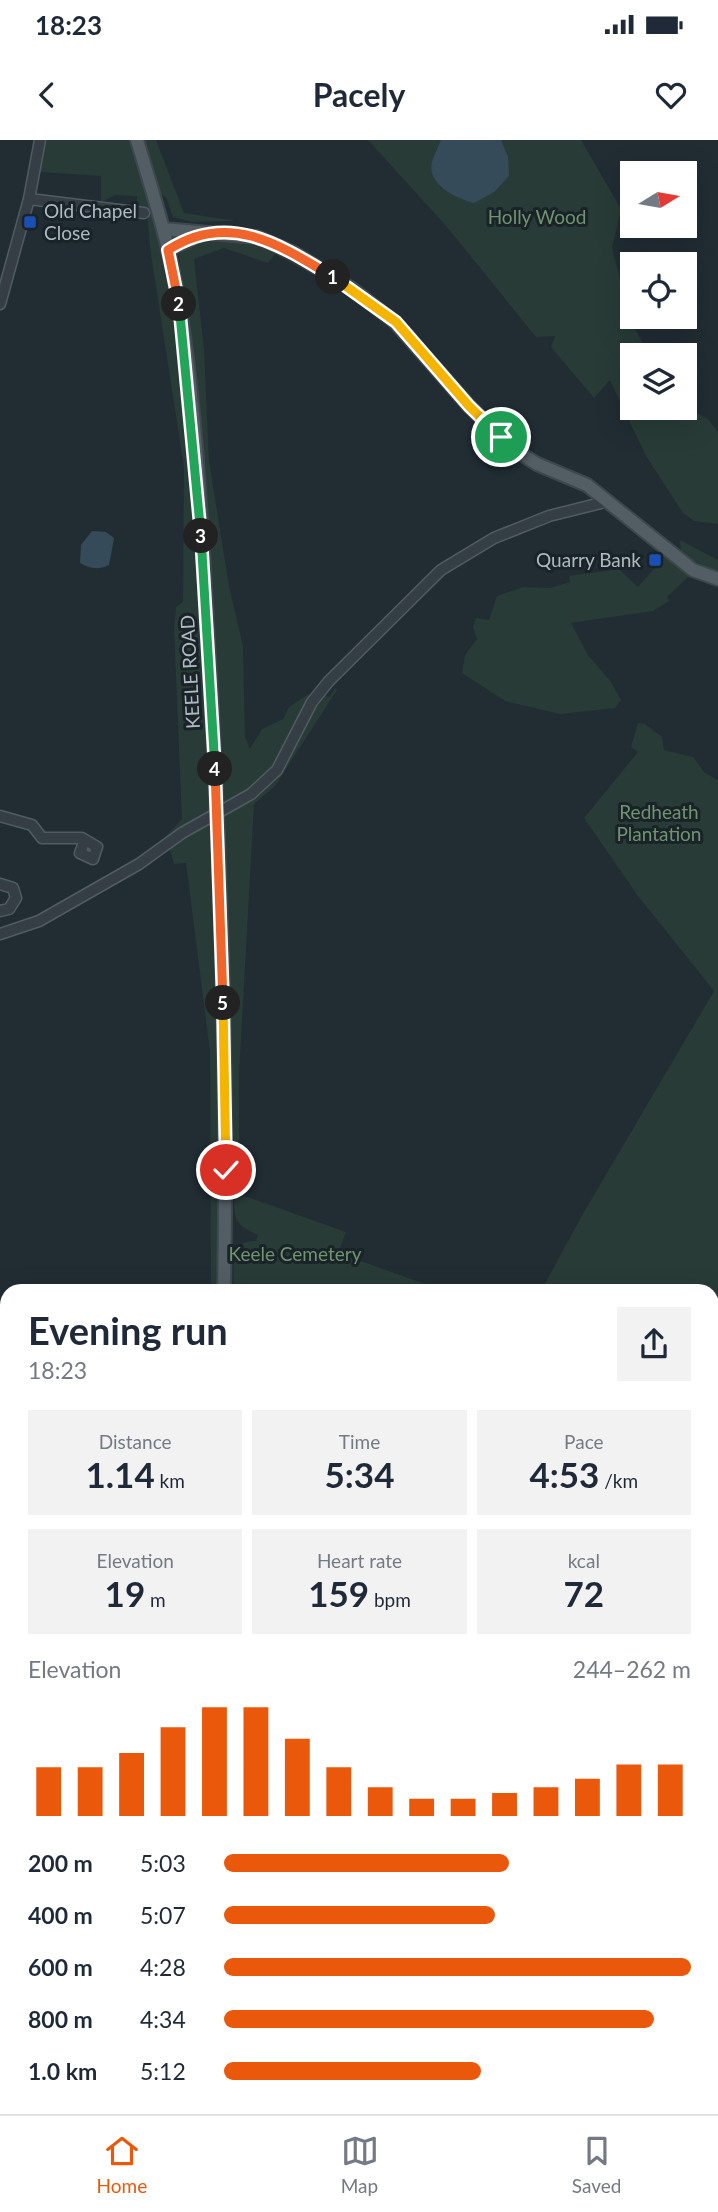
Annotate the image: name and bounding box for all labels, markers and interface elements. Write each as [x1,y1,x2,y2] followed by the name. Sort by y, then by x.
[35,9,102,41] text: 18:23
[313,75,405,114] text: Pacely
[28,76,66,114] icon: back
[652,76,690,114] icon: heart
[620,161,696,238] north arrow
[620,161,697,420] map controls
[44,199,137,244] place label: Old Chapel Close
[488,205,586,228] park label: Holly Wood
[22,214,38,230] marker: Old Chapel Close
[620,252,697,329] button: locate
[316,260,350,294] pin: 1
[327,265,338,288] text: 1
[162,286,196,322] pin: 2
[173,292,184,315] text: 2
[620,343,697,420] button: layers
[471,407,531,467] pin
[482,418,520,456] icon: arrive
[184,518,218,554] pin: 3
[195,524,206,547] text: 3
[536,548,641,571] place label: Quarry Bank
[647,552,663,568] marker: Quarry Bank
[175,614,204,730] street label: KEELE ROAD
[198,752,232,786] pin: 4
[209,757,220,780] text: 4
[617,800,701,845] park label: Redheath Plantation
[206,986,241,1020] pin: 5
[217,991,228,1014] text: 5
[196,1140,256,1200] pin
[207,1151,245,1189] icon: check
[229,1242,362,1265] park label: Keele Cemetery
[28,1307,228,1353] text: Evening run
[617,1307,691,1381] button: share
[28,1356,87,1384] text: 18:23
[99,1430,172,1453] text: Distance
[339,1430,380,1453] text: Time
[564,1430,604,1453] text: Pace
[85,1453,155,1495] text: 1.14
[325,1453,394,1495] text: 5:34
[529,1453,599,1495] text: 4:53
[155,1469,185,1492] text: km
[599,1469,638,1492] text: /km
[97,1549,174,1572] text: Elevation
[317,1549,402,1572] text: Heart rate
[568,1549,600,1572] text: kcal
[105,1572,145,1614] text: 19
[308,1572,369,1614] text: 159
[564,1572,604,1614] text: 72
[145,1588,166,1611] text: m
[369,1588,411,1611] text: bpm
[28,1655,121,1683] text: Elevation
[573,1655,691,1683] text: 244–262 m
[28,1849,93,1877] text: 200 m
[140,1849,186,1877] text: 5:03
[28,1901,93,1929] text: 400 m
[140,1901,186,1929] text: 5:07
[28,1953,93,1981] text: 600 m
[140,1953,186,1981] text: 4:28
[28,2005,93,2033] text: 800 m
[140,2005,186,2033] text: 4:34
[28,2057,97,2085] text: 1.0 km
[140,2057,186,2085] text: 5:12
[97,2132,147,2197] tab: Home
[341,2132,379,2197] tab: Map
[572,2132,621,2197] tab: Saved

